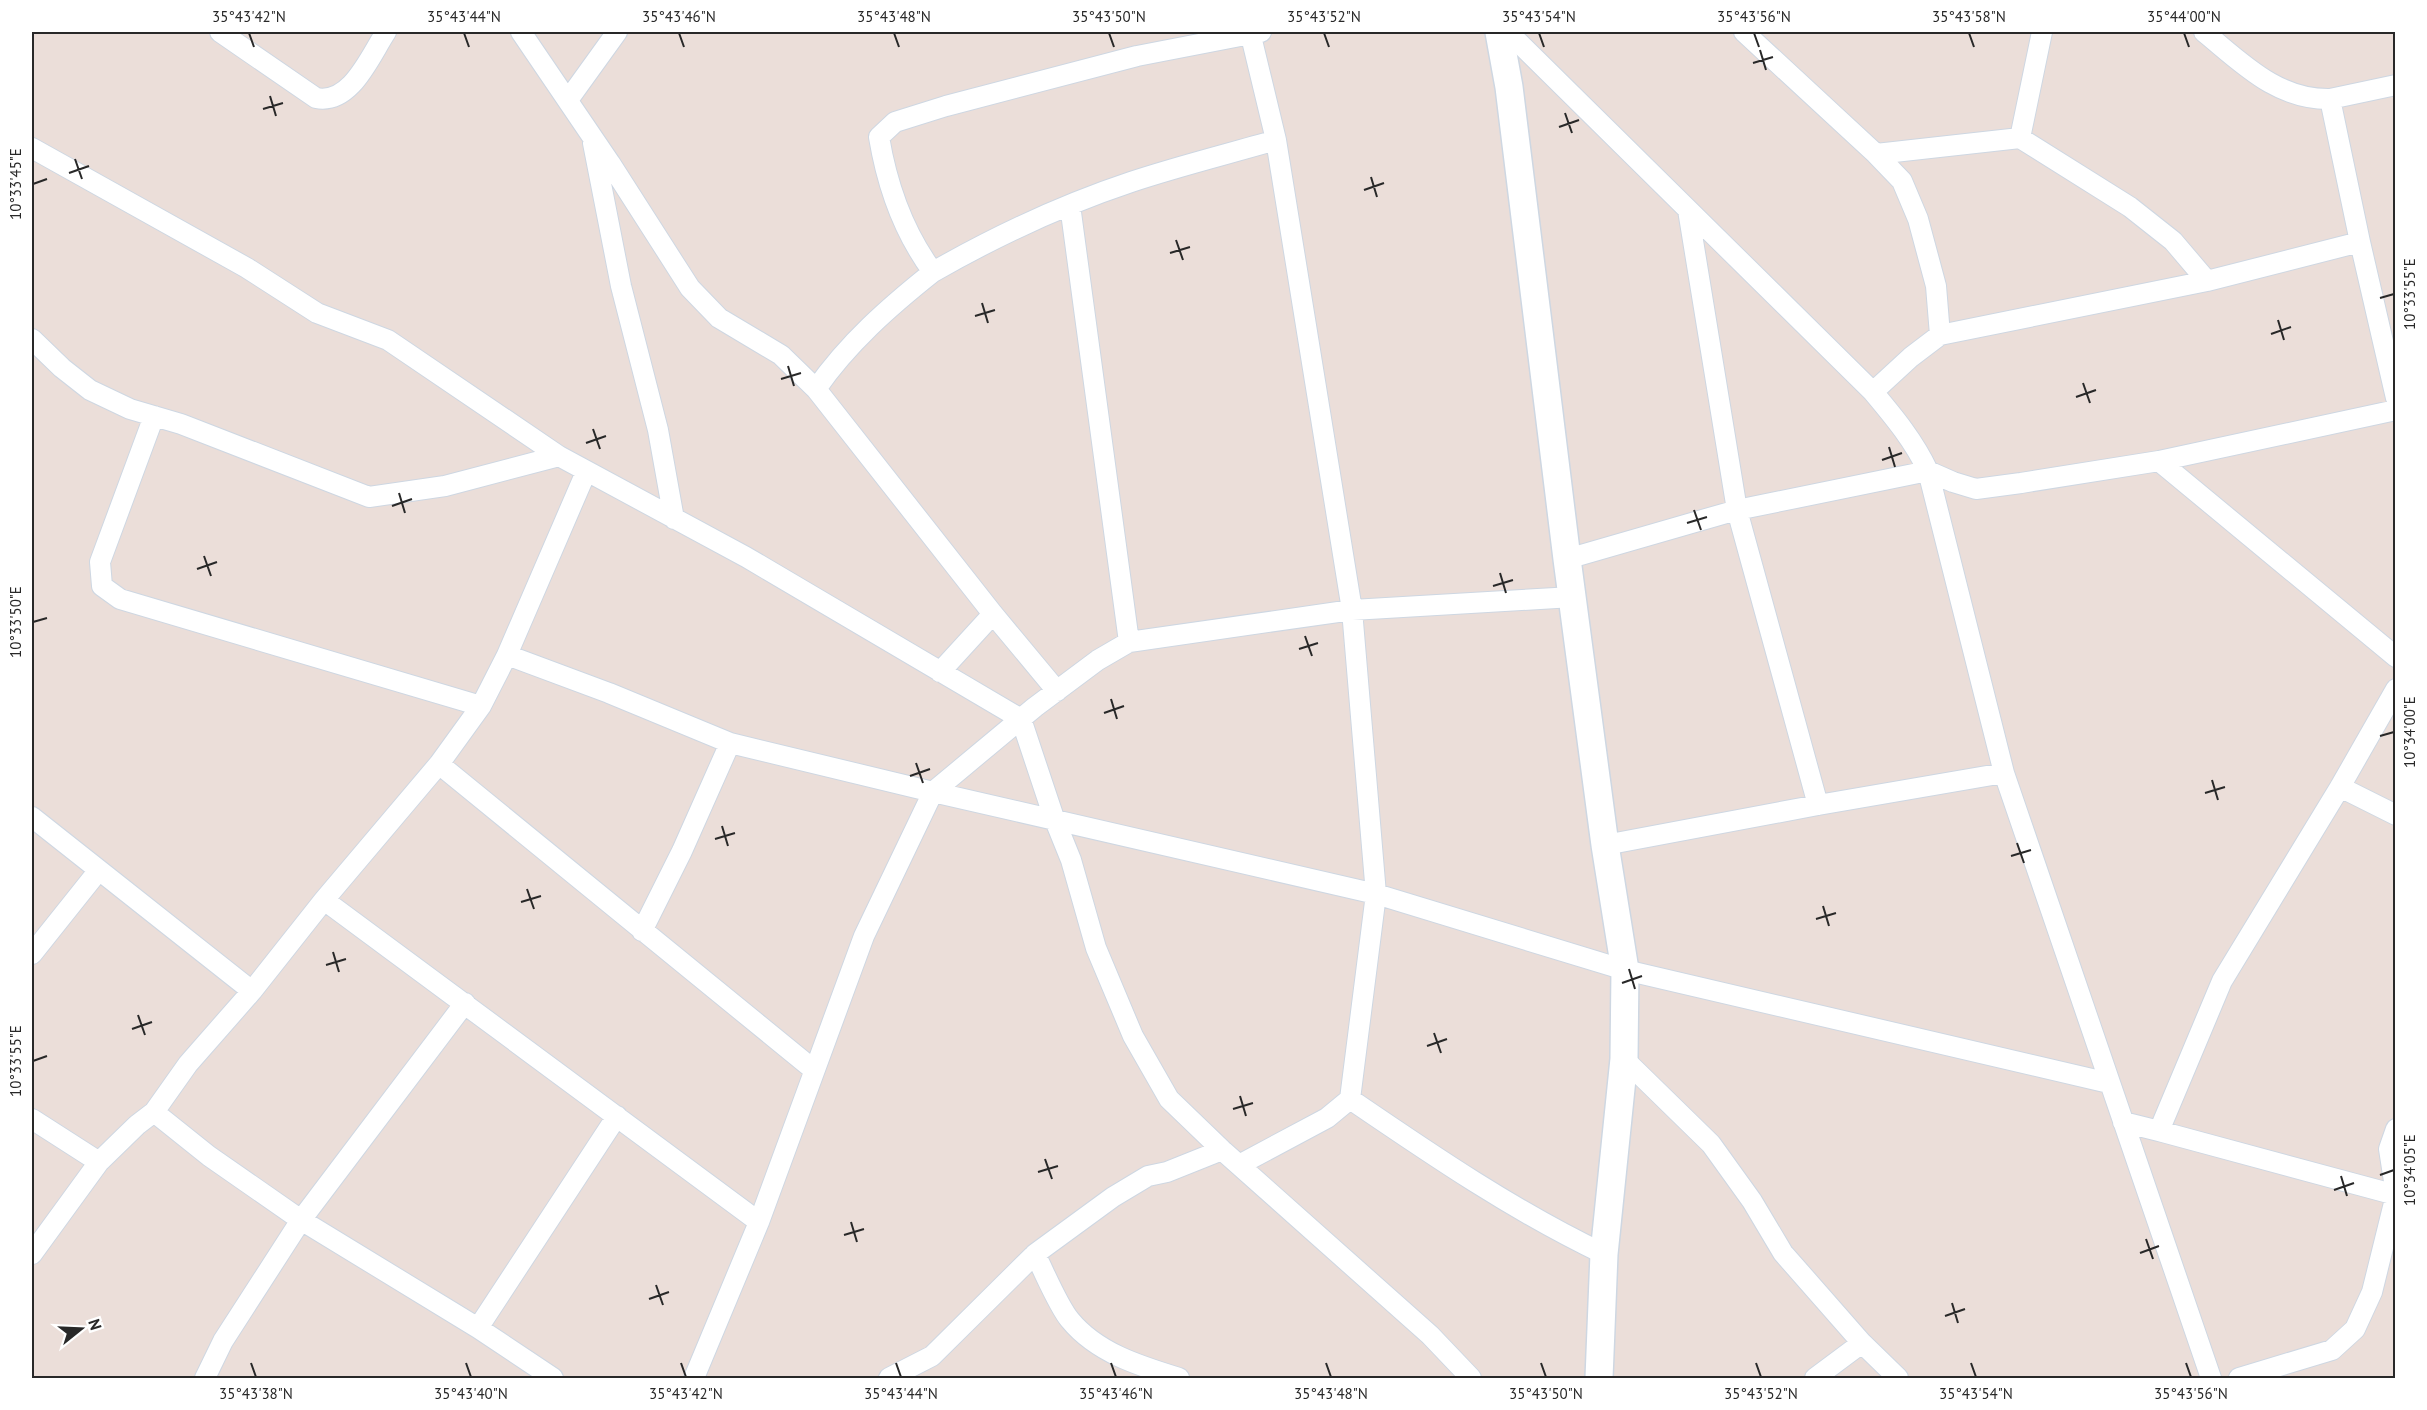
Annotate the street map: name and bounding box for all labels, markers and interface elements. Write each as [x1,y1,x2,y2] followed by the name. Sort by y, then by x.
[212,7,286,26] text: 35°43'42"N
[427,7,501,26] text: 35°43'44"N
[642,7,716,26] text: 35°43'46"N
[857,7,931,26] text: 35°43'48"N
[1072,7,1146,26] text: 35°43'50"N
[1287,7,1361,26] text: 35°43'52"N
[1502,7,1576,26] text: 35°43'54"N
[1717,7,1791,26] text: 35°43'56"N
[1932,7,2006,26] text: 35°43'58"N
[2147,7,2221,26] text: 35°44'00"N
[6,148,25,220] text: 10°33'45"E
[2400,258,2419,330] text: 10°33'55"E
[6,586,25,658] text: 10°33'50"E
[2400,696,2419,768] text: 10°34'00"E
[6,1025,25,1097] text: 10°33'55"E
[2400,1134,2419,1206] text: 10°34'05"E
[51,1299,111,1359] north arrow
[84,1316,106,1332] text: N
[219,1384,293,1403] text: 35°43'38"N
[434,1384,508,1403] text: 35°43'40"N
[649,1384,723,1403] text: 35°43'42"N
[864,1384,938,1403] text: 35°43'44"N
[1079,1384,1153,1403] text: 35°43'46"N
[1294,1384,1368,1403] text: 35°43'48"N
[1509,1384,1583,1403] text: 35°43'50"N
[1724,1384,1798,1403] text: 35°43'52"N
[1939,1384,2013,1403] text: 35°43'54"N
[2154,1384,2228,1403] text: 35°43'56"N

